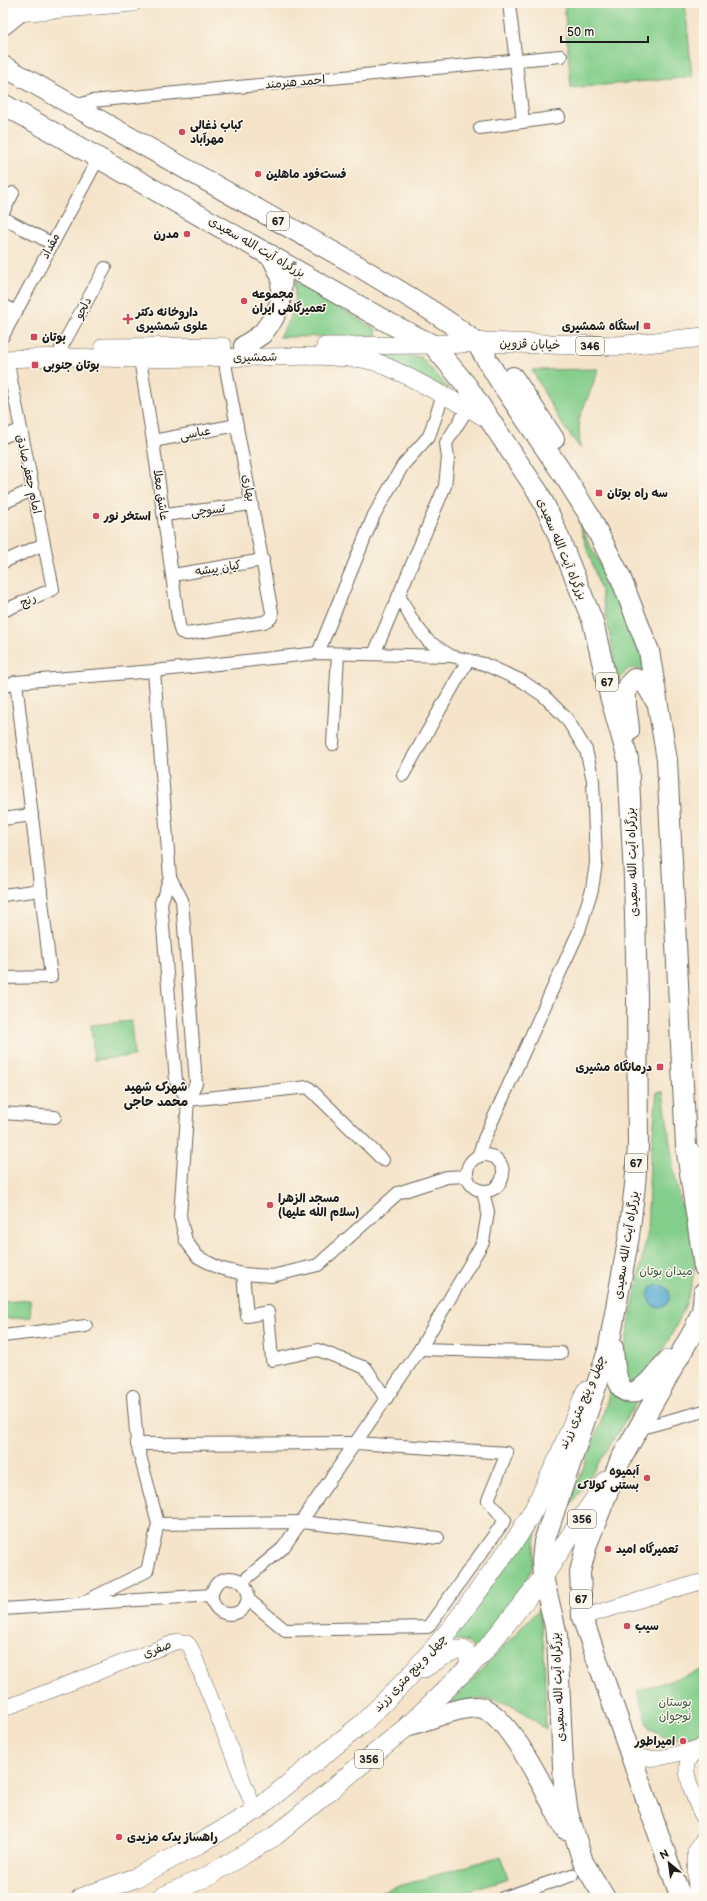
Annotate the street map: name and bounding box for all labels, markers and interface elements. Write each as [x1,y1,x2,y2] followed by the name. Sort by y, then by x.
[561,18,648,44] scale bar
[567,25,594,40] text: 50 m
[264,72,326,93] street label: احمد هنرمند
[190,118,244,147] place label: کباب ذغالی مهرآباد
[177,127,187,137] marker: کباب ذغالی مهرآباد
[266,167,346,182] place label: فست‌فود ماهلین
[253,169,263,179] marker: فست‌فود ماهلین
[267,212,289,230] road number: 67
[206,214,308,281] street label: بزرگراه آیت الله سعیدی
[154,227,179,242] place label: مدرن
[182,229,192,239] marker: مدرن
[37,231,63,262] street label: مقداد
[252,287,326,316] place label: مجموعه تعمیرگاهی ایران
[71,295,95,323] street label: دلجو
[239,296,249,306] marker: مجموعه تعمیرگاهی ایران
[135,305,208,334] place label: داروخانه دکتر علوی شمشیری
[123,314,133,324] marker: داروخانه دکتر علوی شمشیری
[562,318,639,334] place label: استگاه شمشیری
[642,321,652,331] marker: استگاه شمشیری
[42,330,66,345] place label: بوتان
[29,332,39,342] marker: بوتان
[499,336,561,353] street label: خیابان قزوین
[576,337,604,355] road number: 346
[233,350,277,365] street label: شمشیری
[43,358,100,373] place label: بوتان جنوبی
[30,360,40,370] marker: بوتان جنوبی
[178,423,212,444] street label: عباسی
[12,433,44,515] street label: امام جعفر صادق
[149,469,172,522] street label: عاشق معلا
[239,473,258,503] street label: بهاری
[607,486,668,501] place label: سه راه بوتان
[594,488,604,498] marker: سه راه بوتان
[533,496,590,602] street label: بزرگراه آیت الله سعیدی
[190,501,227,520] street label: تسوچی
[103,509,151,524] place label: استخر نور
[91,511,101,521] marker: استخر نور
[194,557,242,580] street label: کیان پیشه
[18,590,39,612] street label: رنج
[596,673,618,691] road number: 67
[623,807,642,917] street label: بزرگراه آیت الله سعیدی
[576,1059,652,1075] place label: درمانگاه مشیری
[655,1062,665,1072] marker: درمانگاه مشیری
[124,1079,189,1110] district label: شهرک شهید محمد حاجی
[625,1154,647,1172] road number: 67
[611,1190,642,1300] street label: بزرگراه آیت الله سعیدی
[278,1191,360,1221] place label: مسجد الزهرا (سلام الله علیها)
[265,1200,275,1210] marker: مسجد الزهرا (سلام الله علیها)
[639,1264,693,1279] park label: میدان بوتان
[556,1353,610,1452] street label: چهل و پنج متری زرند
[577,1464,640,1493] place label: آبمیوه بستنی کولاک
[642,1473,652,1483] marker: آبمیوه بستنی کولاک
[568,1510,596,1528] road number: 356
[616,1541,679,1557] place label: تعمیرگاه امید
[603,1544,613,1554] marker: تعمیرگاه امید
[570,1590,592,1608] road number: 67
[635,1619,659,1634] place label: سیب
[622,1621,632,1631] marker: سیب
[370,1631,451,1716] street label: چهل و پنج متری زرند
[548,1632,569,1742] street label: بزرگراه آیت الله سعیدی
[141,1637,174,1662] street label: صفری
[659,1695,691,1724] park label: بوستان نوجوان
[634,1734,675,1749] place label: امپراطور
[678,1736,688,1746] marker: امپراطور
[355,1750,383,1768] road number: 356
[127,1830,218,1845] place label: راهساز یدک مزیدی
[114,1832,124,1842] marker: راهساز یدک مزیدی
[649,1843,689,1883] north arrow
[658,1847,671,1862] text: N

